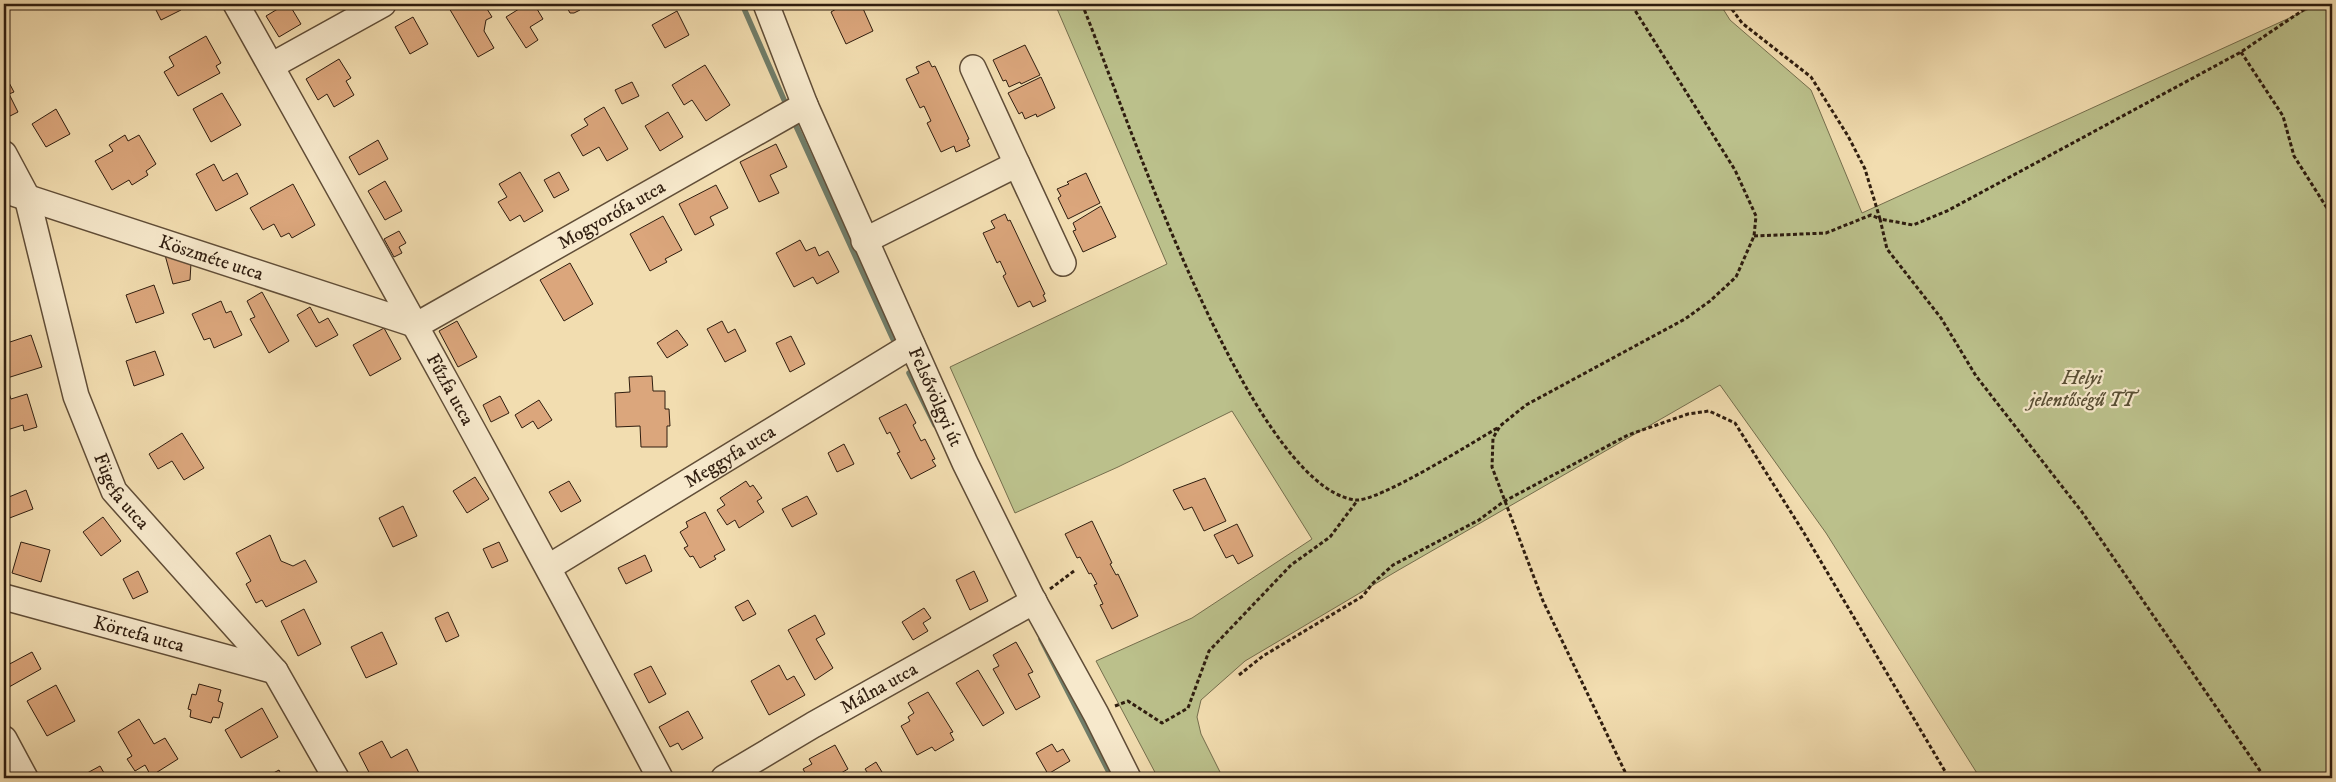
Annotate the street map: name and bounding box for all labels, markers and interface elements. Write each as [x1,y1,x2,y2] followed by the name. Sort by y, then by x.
[554,175,669,254] street label: Mogyorófa utca
[156,230,266,286] street label: Köszméte utca
[903,344,968,450] street label: Felsővölgyi út
[421,350,479,429] street label: Fűzfa utca
[2025,367,2140,412] park label: Helyi jelentőségű TT
[680,420,780,493] street label: Meggyfa utca
[89,450,154,534] street label: Fügefa utca
[91,611,187,657] street label: Körtefa utca
[836,657,921,719] street label: Málna utca

